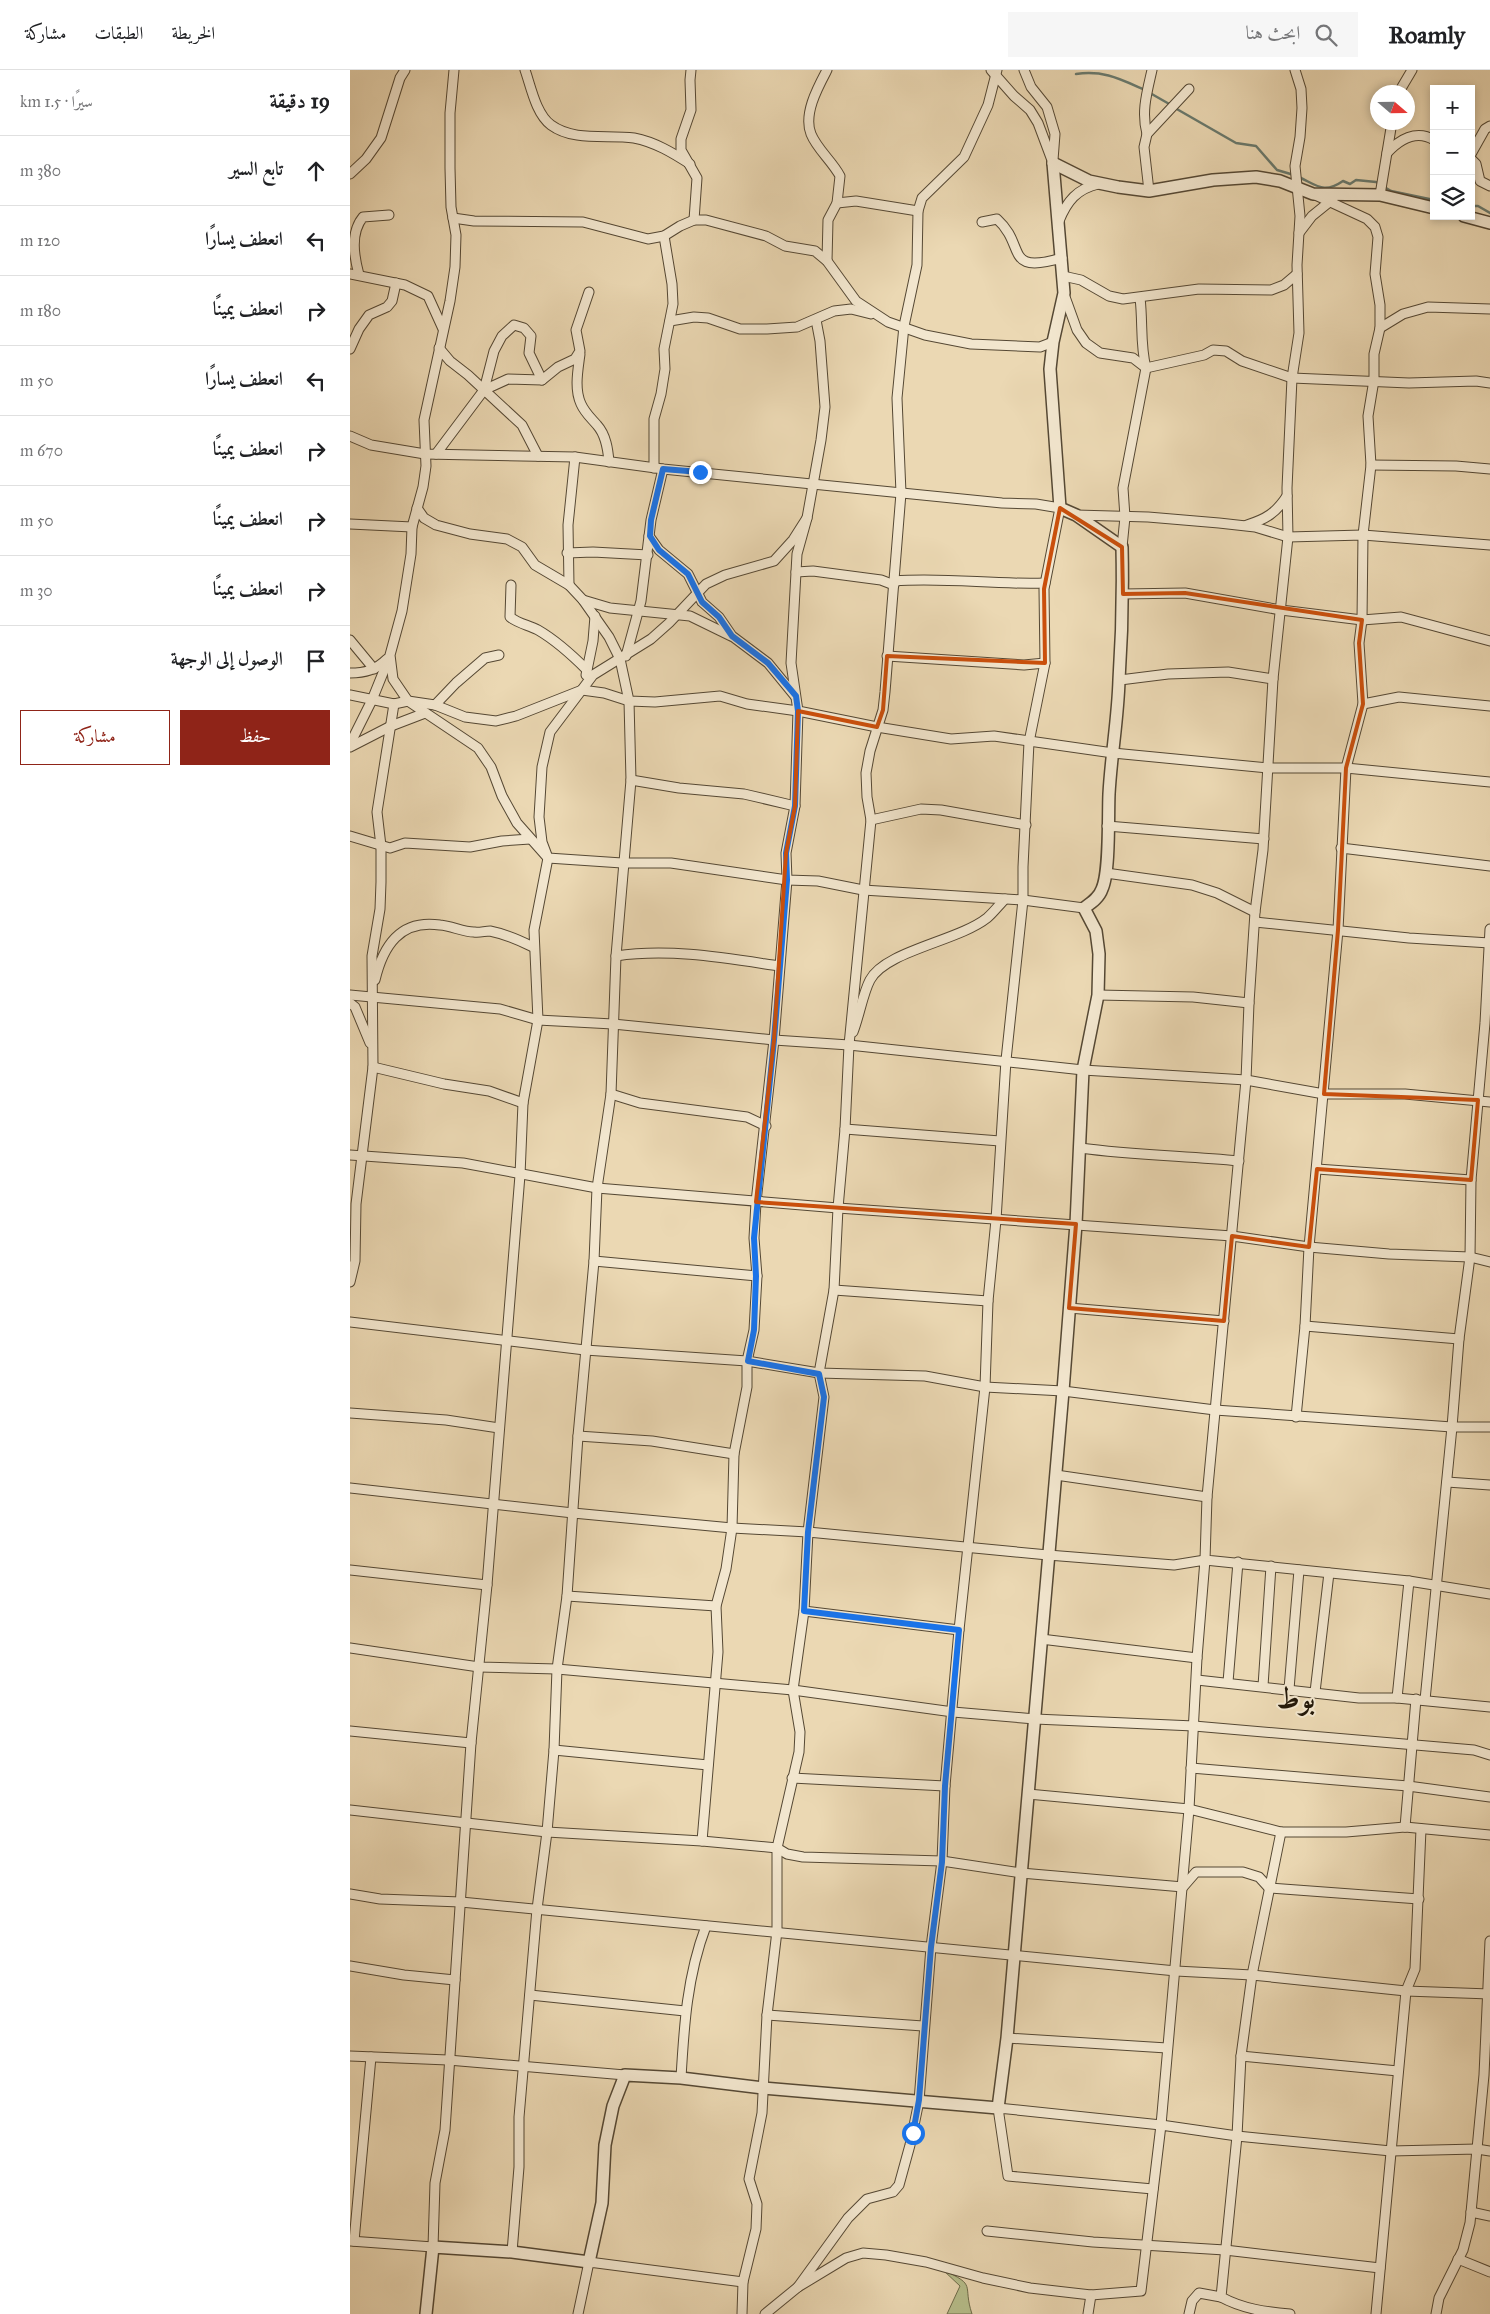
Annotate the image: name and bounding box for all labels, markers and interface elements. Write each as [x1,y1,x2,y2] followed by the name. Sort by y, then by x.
[1008,12,1358,57] search box
[1388,20,1465,50] text: Roamly
[1246,21,1300,44] text: ابحث هنا
[1312,21,1340,49] icon: search
[25,22,66,44] text: مشاركة
[94,22,143,44] text: الطبقات
[171,22,215,44] text: الخريطة
[1370,85,1415,130] north arrow
[1430,85,1475,220] map controls
[1430,85,1475,130] button: +
[269,88,330,114] text: 19 دقيقة
[20,92,93,111] text: سيرًا · 1.5 km
[1430,130,1475,175] button: −
[229,157,283,180] text: تابع السير
[302,157,330,185] icon: ahead
[20,161,61,180] text: 380 m
[1430,175,1475,220] button: layers
[205,227,283,250] text: انعطف يسارًا
[302,227,330,255] icon: left
[20,231,60,250] text: 120 m
[213,297,283,320] text: انعطف يمينًا
[302,297,330,325] icon: right
[20,301,61,320] text: 180 m
[205,367,283,390] text: انعطف يسارًا
[302,367,330,395] icon: left
[20,371,54,390] text: 50 m
[213,437,283,460] text: انعطف يمينًا
[302,437,330,465] icon: right
[20,441,63,460] text: 670 m
[689,461,712,484] route end
[213,507,283,530] text: انعطف يمينًا
[302,507,330,535] icon: right
[20,511,54,530] text: 50 m
[213,577,283,600] text: انعطف يمينًا
[302,577,330,605] icon: right
[20,581,53,600] text: 30 m
[171,647,283,670] text: الوصول إلى الوجهة
[302,647,330,675] icon: arrive
[20,710,170,765] button: مشاركة
[180,710,330,765] button: حفظ
[1277,1681,1315,1716] district label: بوط
[902,2122,925,2145] route start

